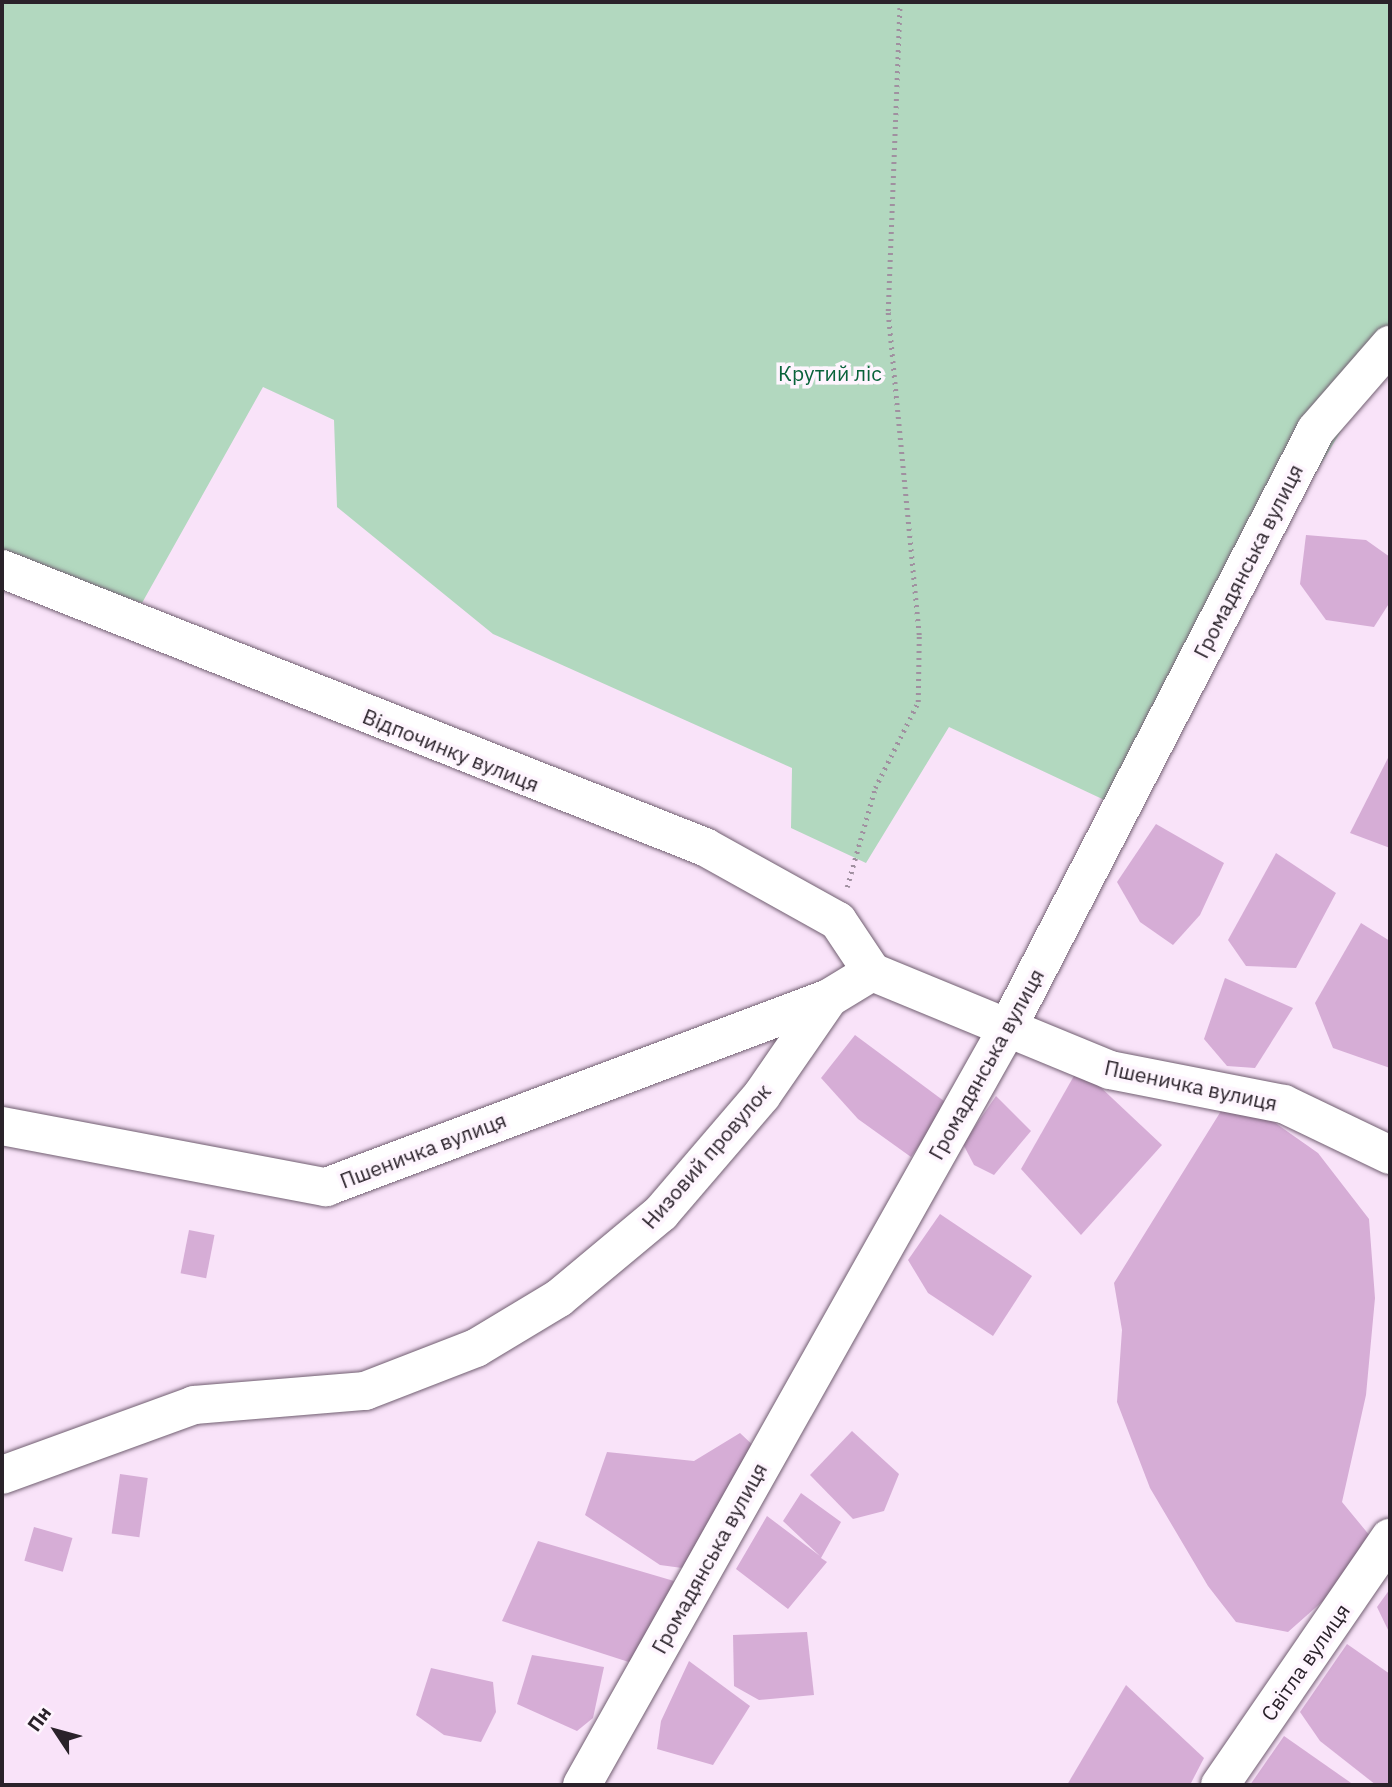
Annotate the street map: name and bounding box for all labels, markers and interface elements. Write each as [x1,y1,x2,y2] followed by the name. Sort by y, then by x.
[778,360,882,386] park label: Крутий ліс
[1188,460,1308,662] street label: Громадянська вулиця
[359,703,543,797] street label: Відпочинку вулиця
[923,964,1049,1164] street label: Громадянська вулиця
[1102,1054,1280,1116] street label: Пшеничка вулиця
[636,1078,776,1234] street label: Низовий провулок
[336,1107,510,1193] street label: Пшеничка вулиця
[646,1458,772,1658] street label: Громадянська вулиця
[1255,1599,1355,1725] street label: Світла вулиця
[21,1696,91,1766] north arrow
[22,1701,56,1736] text: Пн

